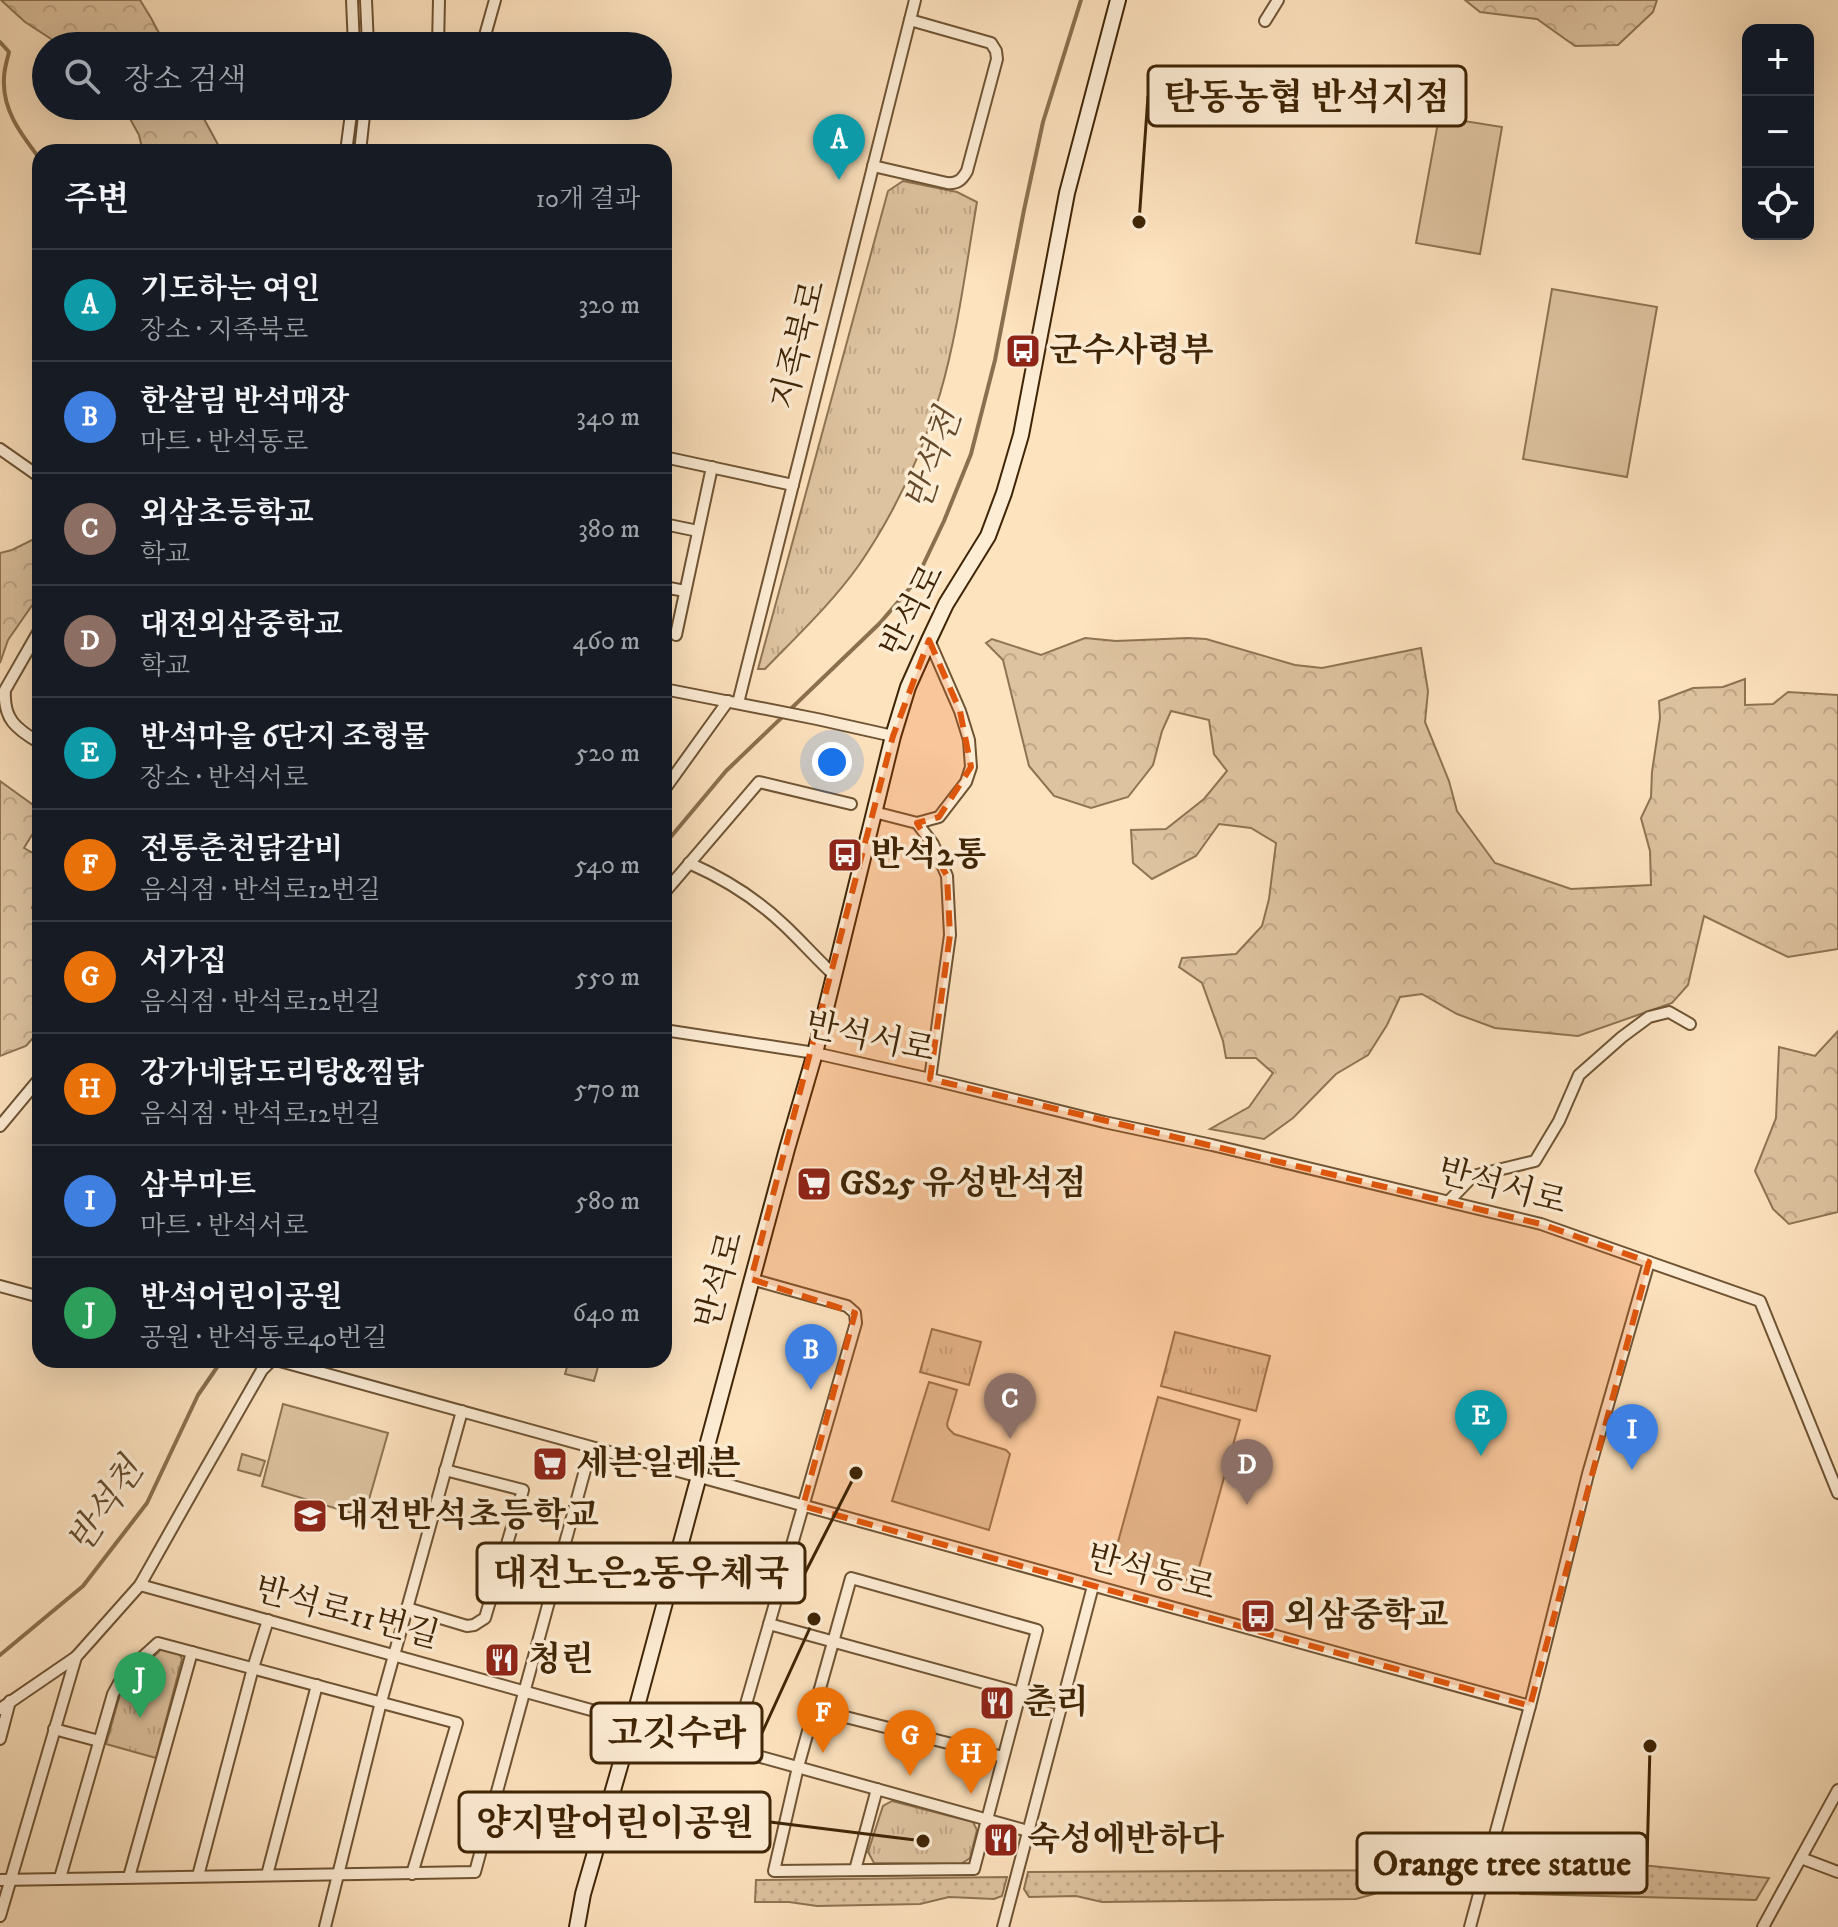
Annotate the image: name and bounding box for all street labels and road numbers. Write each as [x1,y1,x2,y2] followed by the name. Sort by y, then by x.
[763,276,835,414] street label: 지족북로
[872,557,954,664] street label: 반석로
[801,1004,939,1072] street label: 반석서로
[1433,1150,1571,1224] street label: 반석서로
[687,1227,753,1333] street label: 반석로
[1082,1536,1220,1610] street label: 반석동로
[250,1568,444,1658] street label: 반석로11번길

